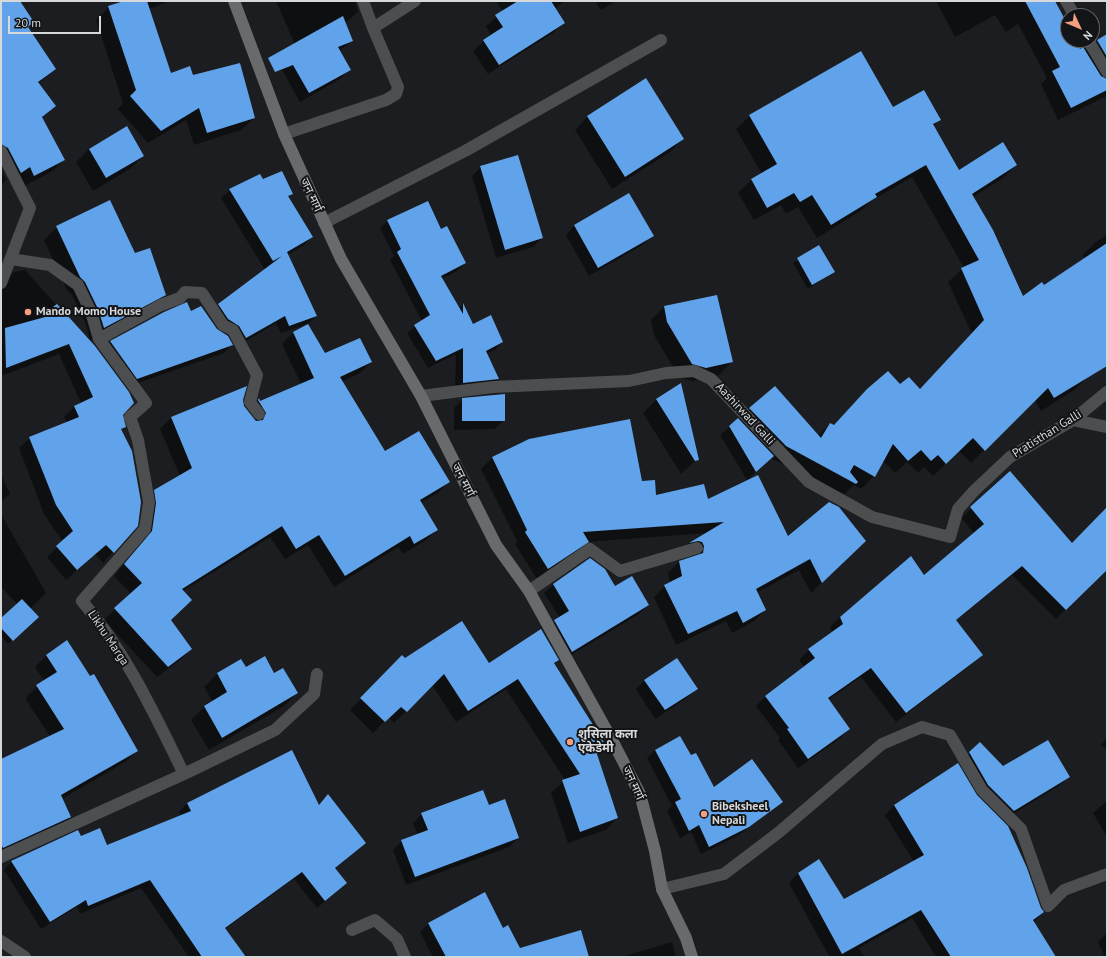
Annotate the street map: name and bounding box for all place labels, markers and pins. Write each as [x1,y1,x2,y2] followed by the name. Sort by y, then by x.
[36,305,141,319] place label: Mando Momo House
[23,307,33,317] marker: Mando Momo House
[578,728,637,756] place label: शुसिला कला एकेडेमी
[565,737,575,747] marker: शुसिला कला एकेडेमी
[712,800,768,828] place label: Bibeksheel Nepali
[699,809,709,819] marker: Bibeksheel Nepali

